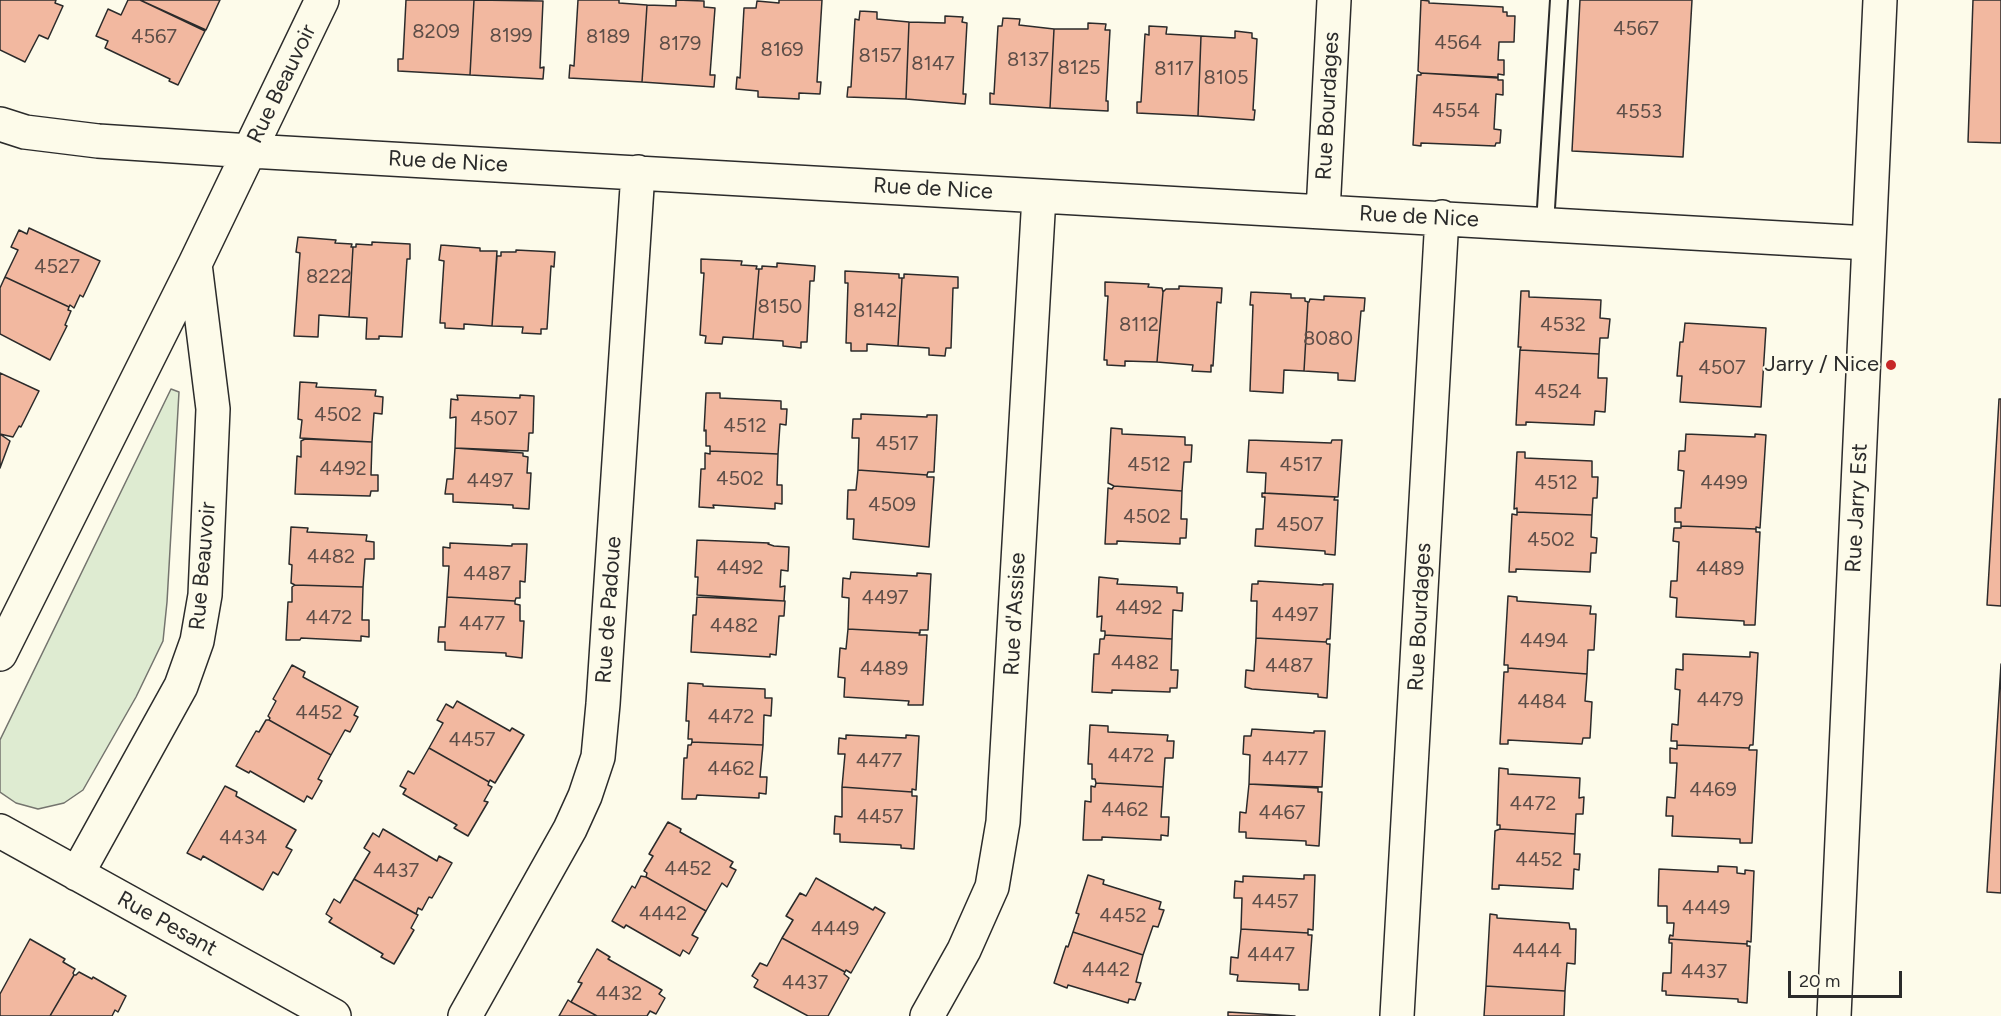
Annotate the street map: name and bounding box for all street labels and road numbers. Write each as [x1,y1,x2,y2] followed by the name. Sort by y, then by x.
[242,20,322,148] street label: Rue Beauvoir
[1311,31,1345,181] street label: Rue Bourdages
[387,146,509,178] street label: Rue de Nice
[872,173,994,205] street label: Rue de Nice
[1358,201,1480,233] street label: Rue de Nice
[1840,443,1874,573] street label: Rue Jarry Est
[184,501,222,631] street label: Rue Beauvoir
[591,536,627,684] street label: Rue de Padoue
[1403,542,1437,692] street label: Rue Bourdages
[999,552,1031,676] street label: Rue d'Assise
[112,886,222,962] street label: Rue Pesant

